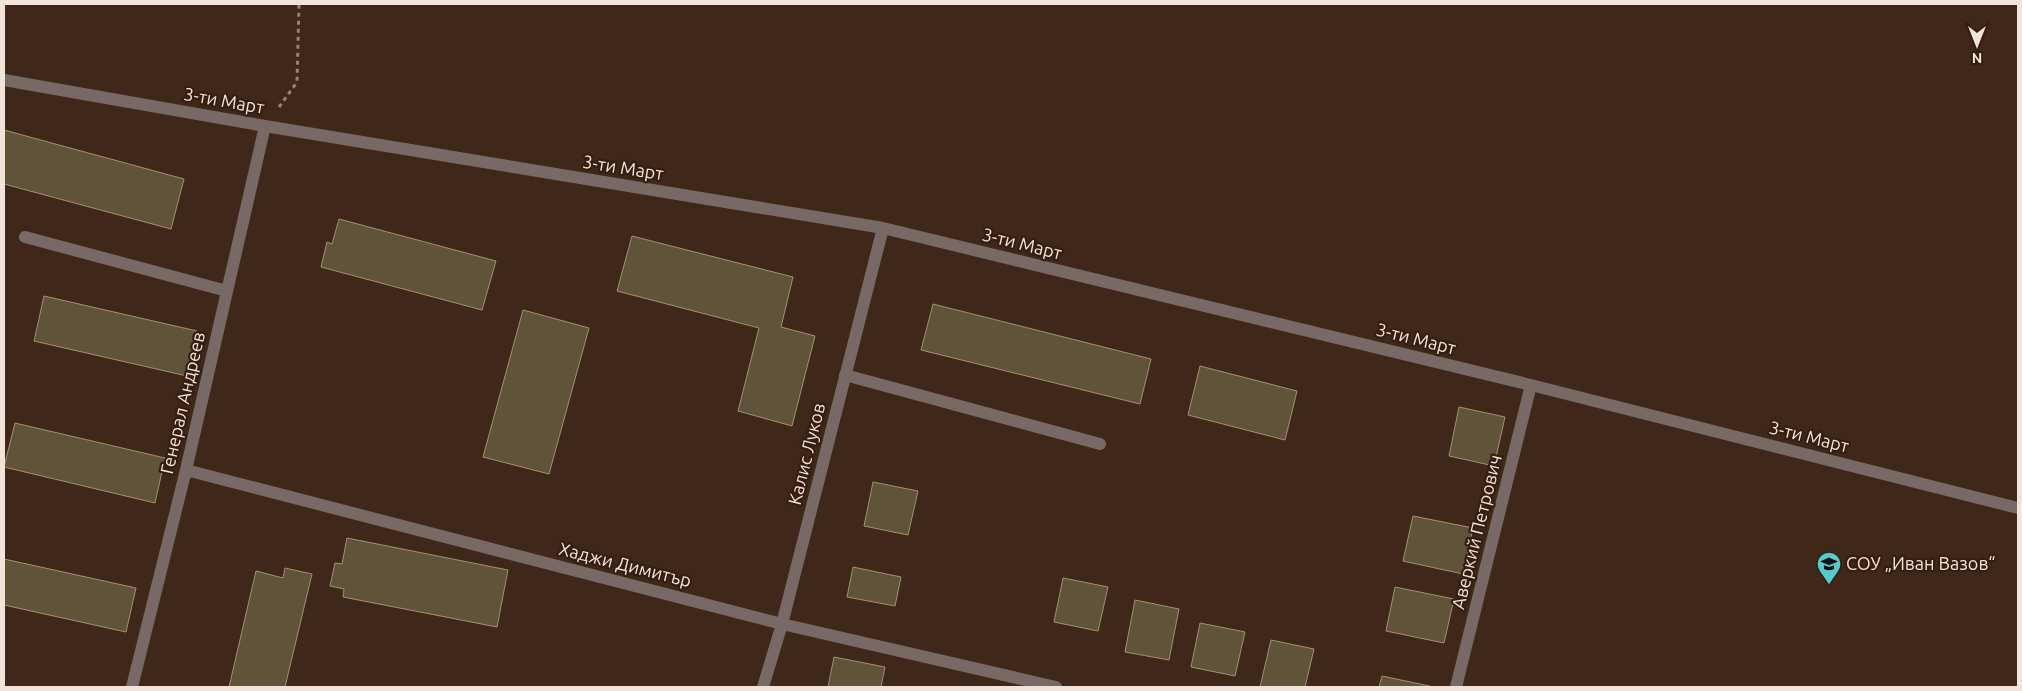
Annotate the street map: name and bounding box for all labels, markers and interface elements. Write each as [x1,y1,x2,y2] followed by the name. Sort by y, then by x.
[1952,20,2002,70] north arrow
[1972,50,1982,66] text: N
[182,83,266,117] street label: 3-ти Март
[581,151,665,183] street label: 3-ти Март
[980,223,1064,263] street label: 3-ти Март
[1374,318,1458,358] street label: 3-ти Март
[156,330,208,476] street label: Генерал Андреев
[784,401,828,507] street label: Калис Луков
[1767,416,1851,456] street label: 3-ти Март
[1447,453,1505,611] street label: Аверкий Петрович
[557,538,694,590] street label: Хаджи Димитър
[1816,551,1842,585] school or university icon: СОУ „Иван Вазов“
[1846,553,1995,573] place label: СОУ „Иван Вазов“

